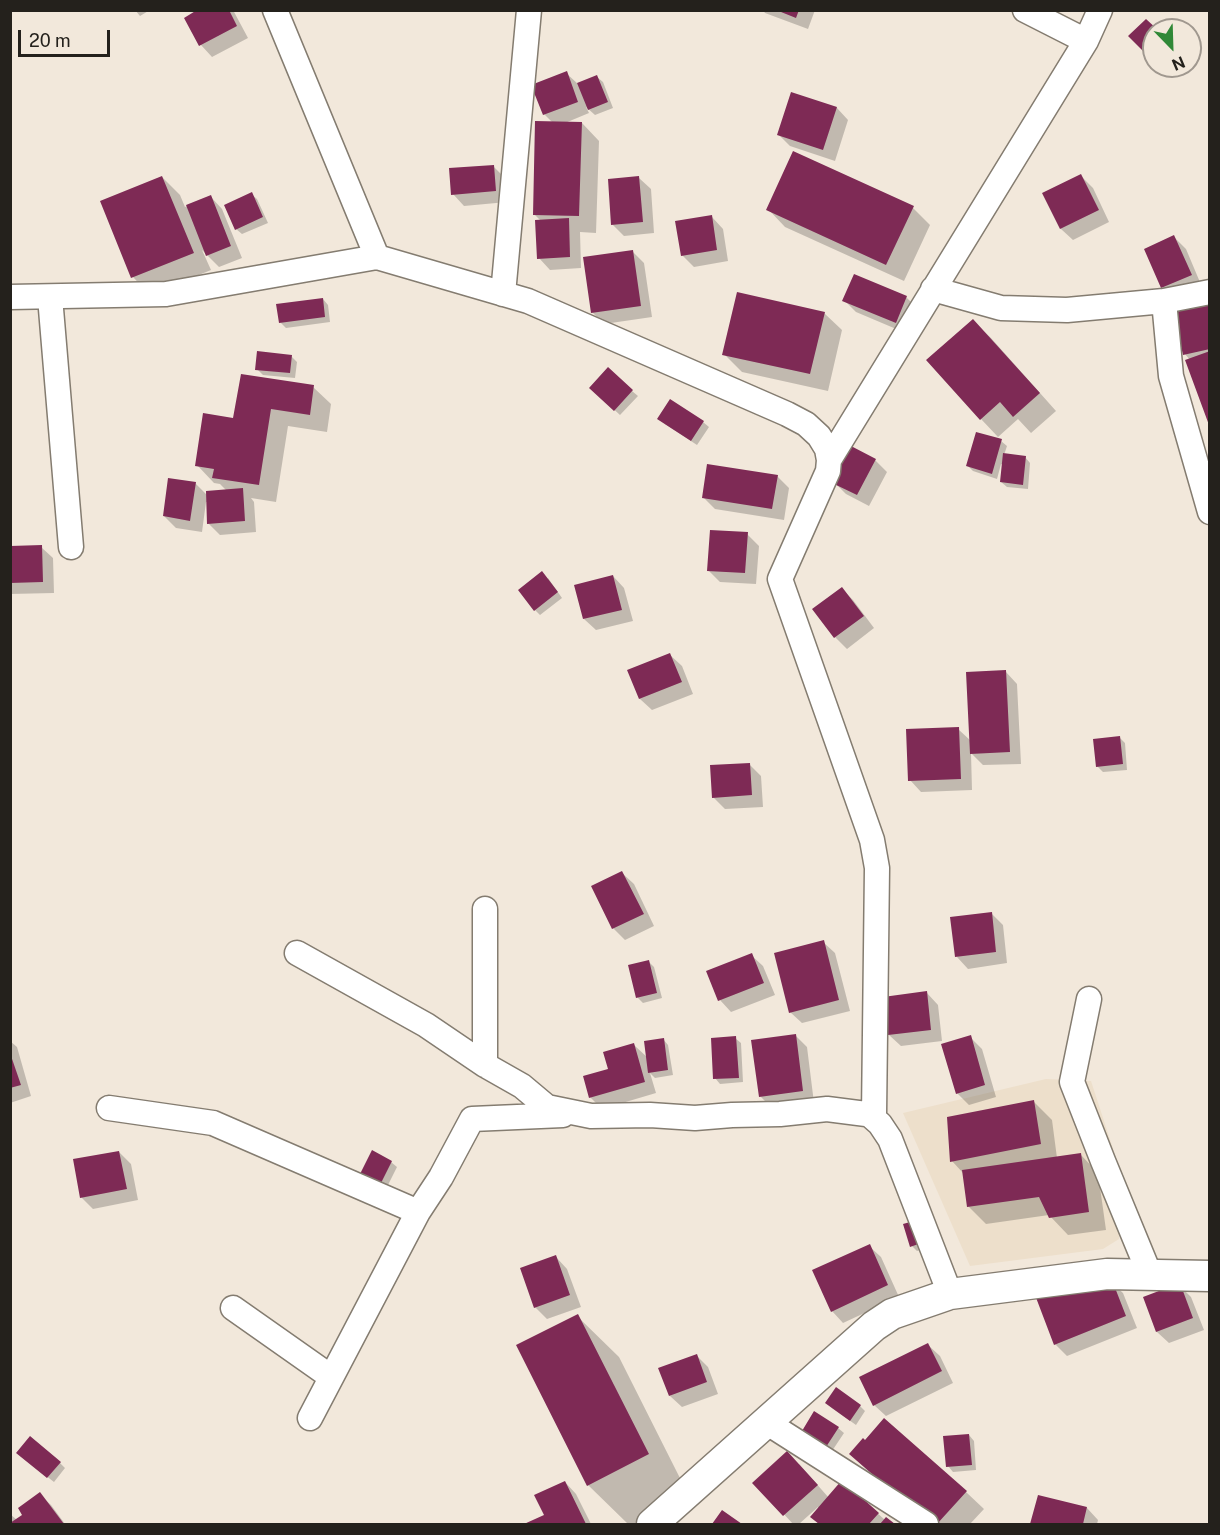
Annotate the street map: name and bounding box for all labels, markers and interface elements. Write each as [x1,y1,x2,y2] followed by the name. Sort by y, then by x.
[21,18,112,56] scale bar
[1142,18,1202,78] north arrow
[29,30,71,51] text: 20 m
[1169,52,1188,74] text: N

